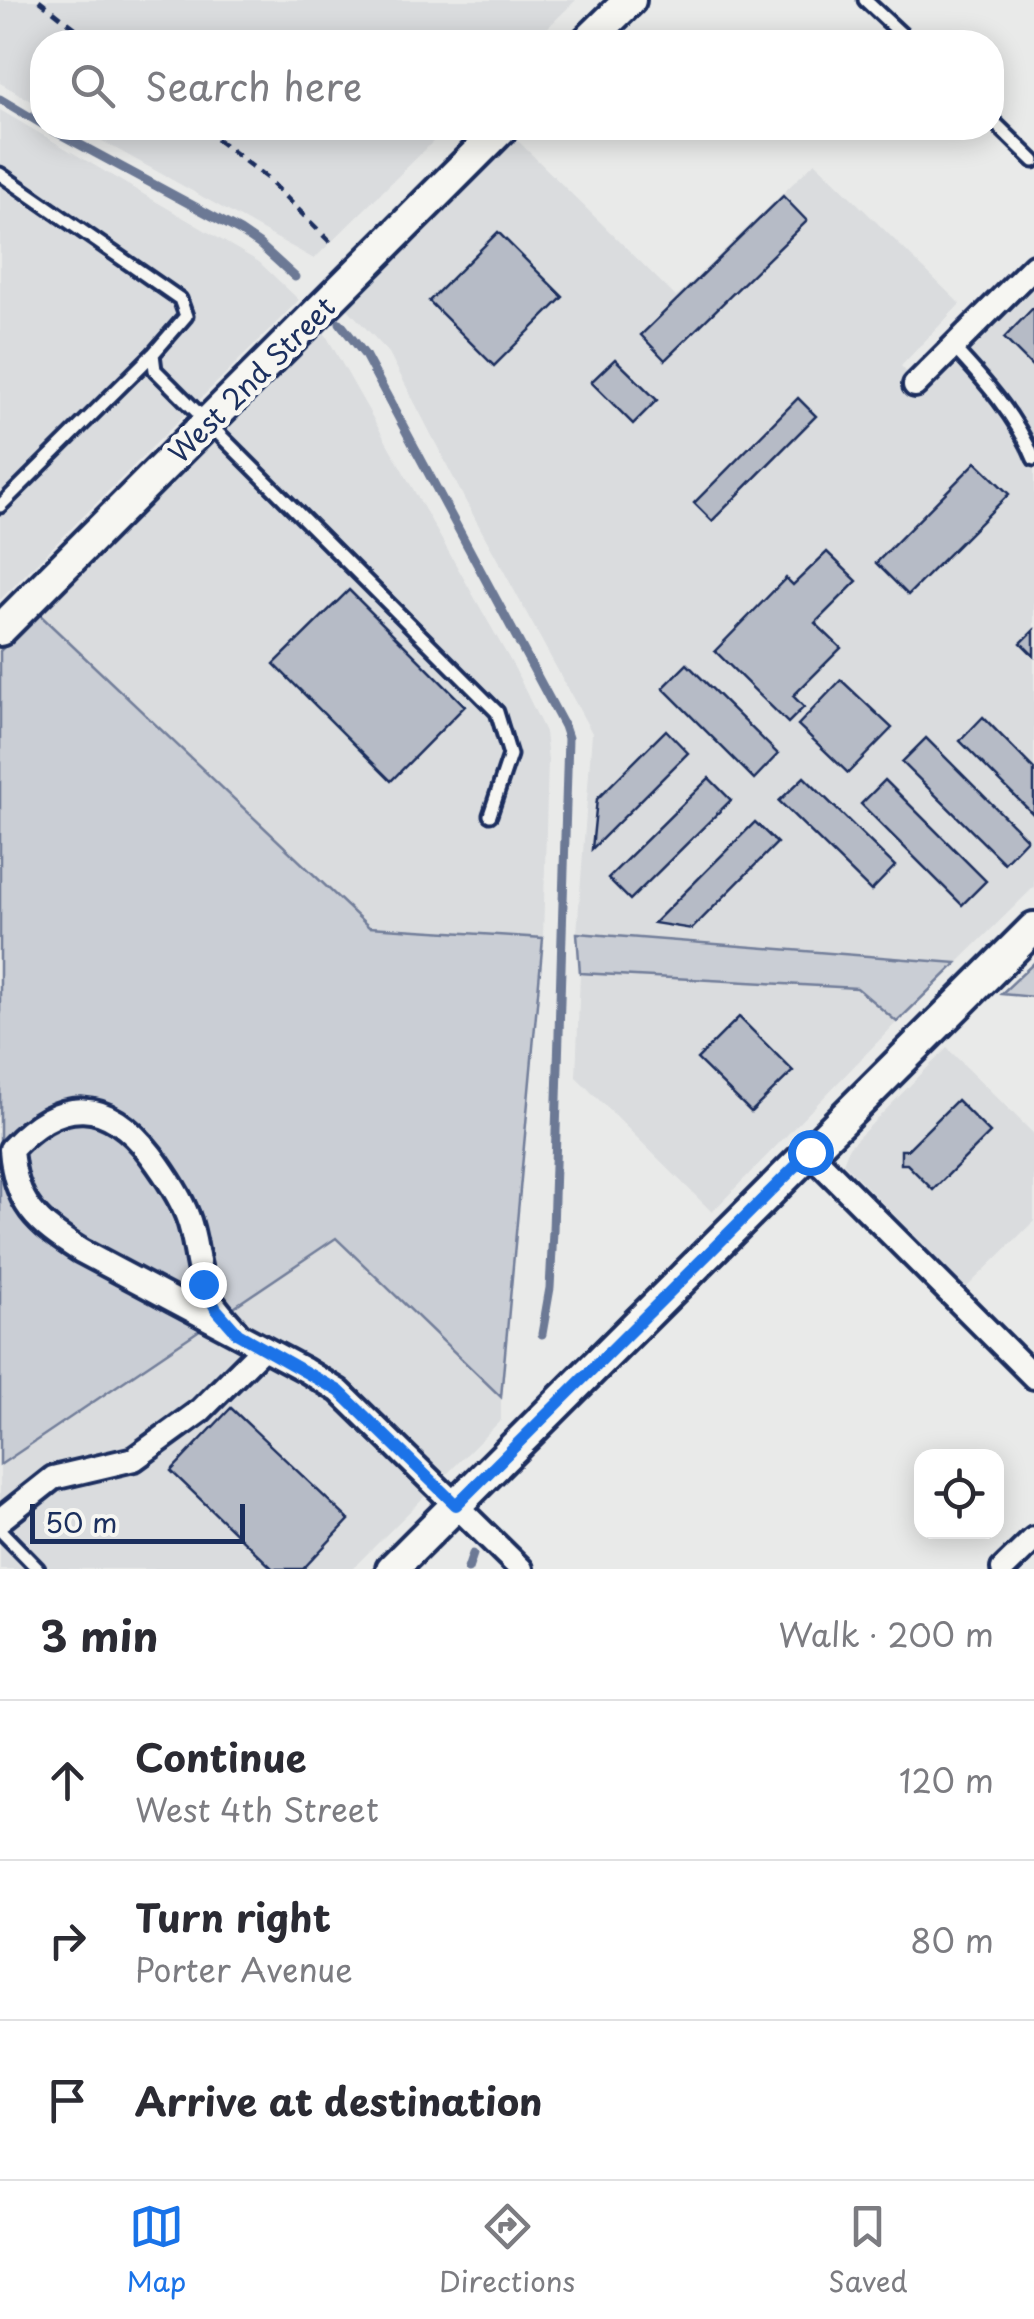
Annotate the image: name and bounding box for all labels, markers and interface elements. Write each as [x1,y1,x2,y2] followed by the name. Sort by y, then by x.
[30,30,1004,140] search box
[145,57,362,114] text: Search here
[65,58,120,113] icon: search
[158,286,344,472] street label: West 2nd Street
[788,1130,834,1176] route start
[181,1262,227,1308] route end
[914,1449,1004,1539] map controls
[914,1449,1004,1539] button: locate
[30,1499,245,1544] scale bar
[45,1500,118,1543] text: 50 m
[40,1603,158,1666] text: 3 min
[779,1610,994,1658] text: Walk · 200 m
[135,1728,306,1785] text: Continue
[40,1753,95,1808] icon: ahead
[899,1756,994,1804] text: 120 m
[135,1785,379,1833] text: West 4th Street
[135,1888,331,1945] text: Turn right
[40,1913,95,1968] icon: right
[910,1916,994,1964] text: 80 m
[135,1945,353,1993] text: Porter Avenue
[135,2072,543,2129] text: Arrive at destination
[40,2073,95,2128] icon: arrive
[126,2199,186,2302] tab: Map
[439,2199,575,2302] tab: Directions
[828,2199,908,2302] tab: Saved

